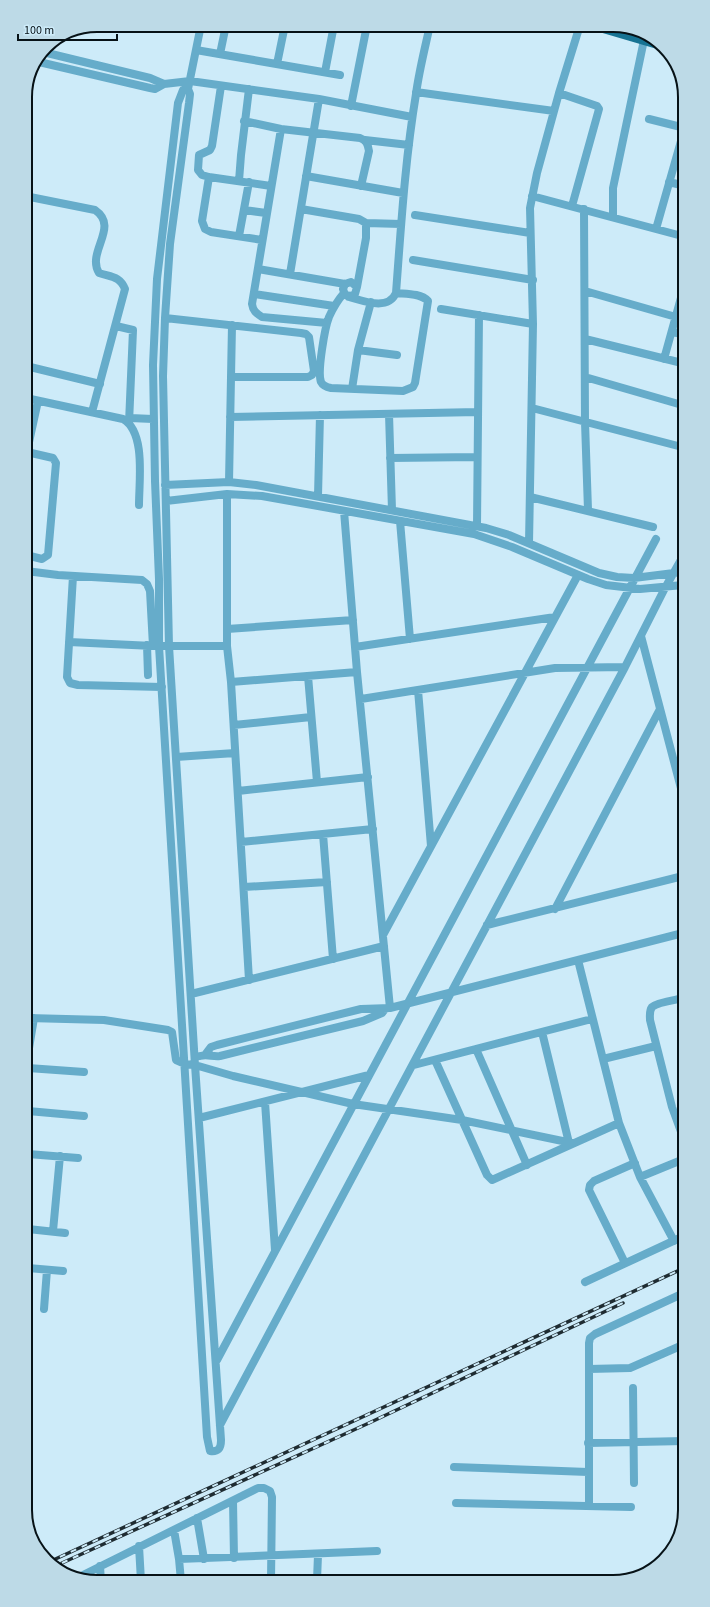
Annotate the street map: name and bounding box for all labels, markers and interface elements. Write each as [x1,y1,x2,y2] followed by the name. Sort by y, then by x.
[18,16,117,42] scale bar
[24,22,54,39] text: 100 m

